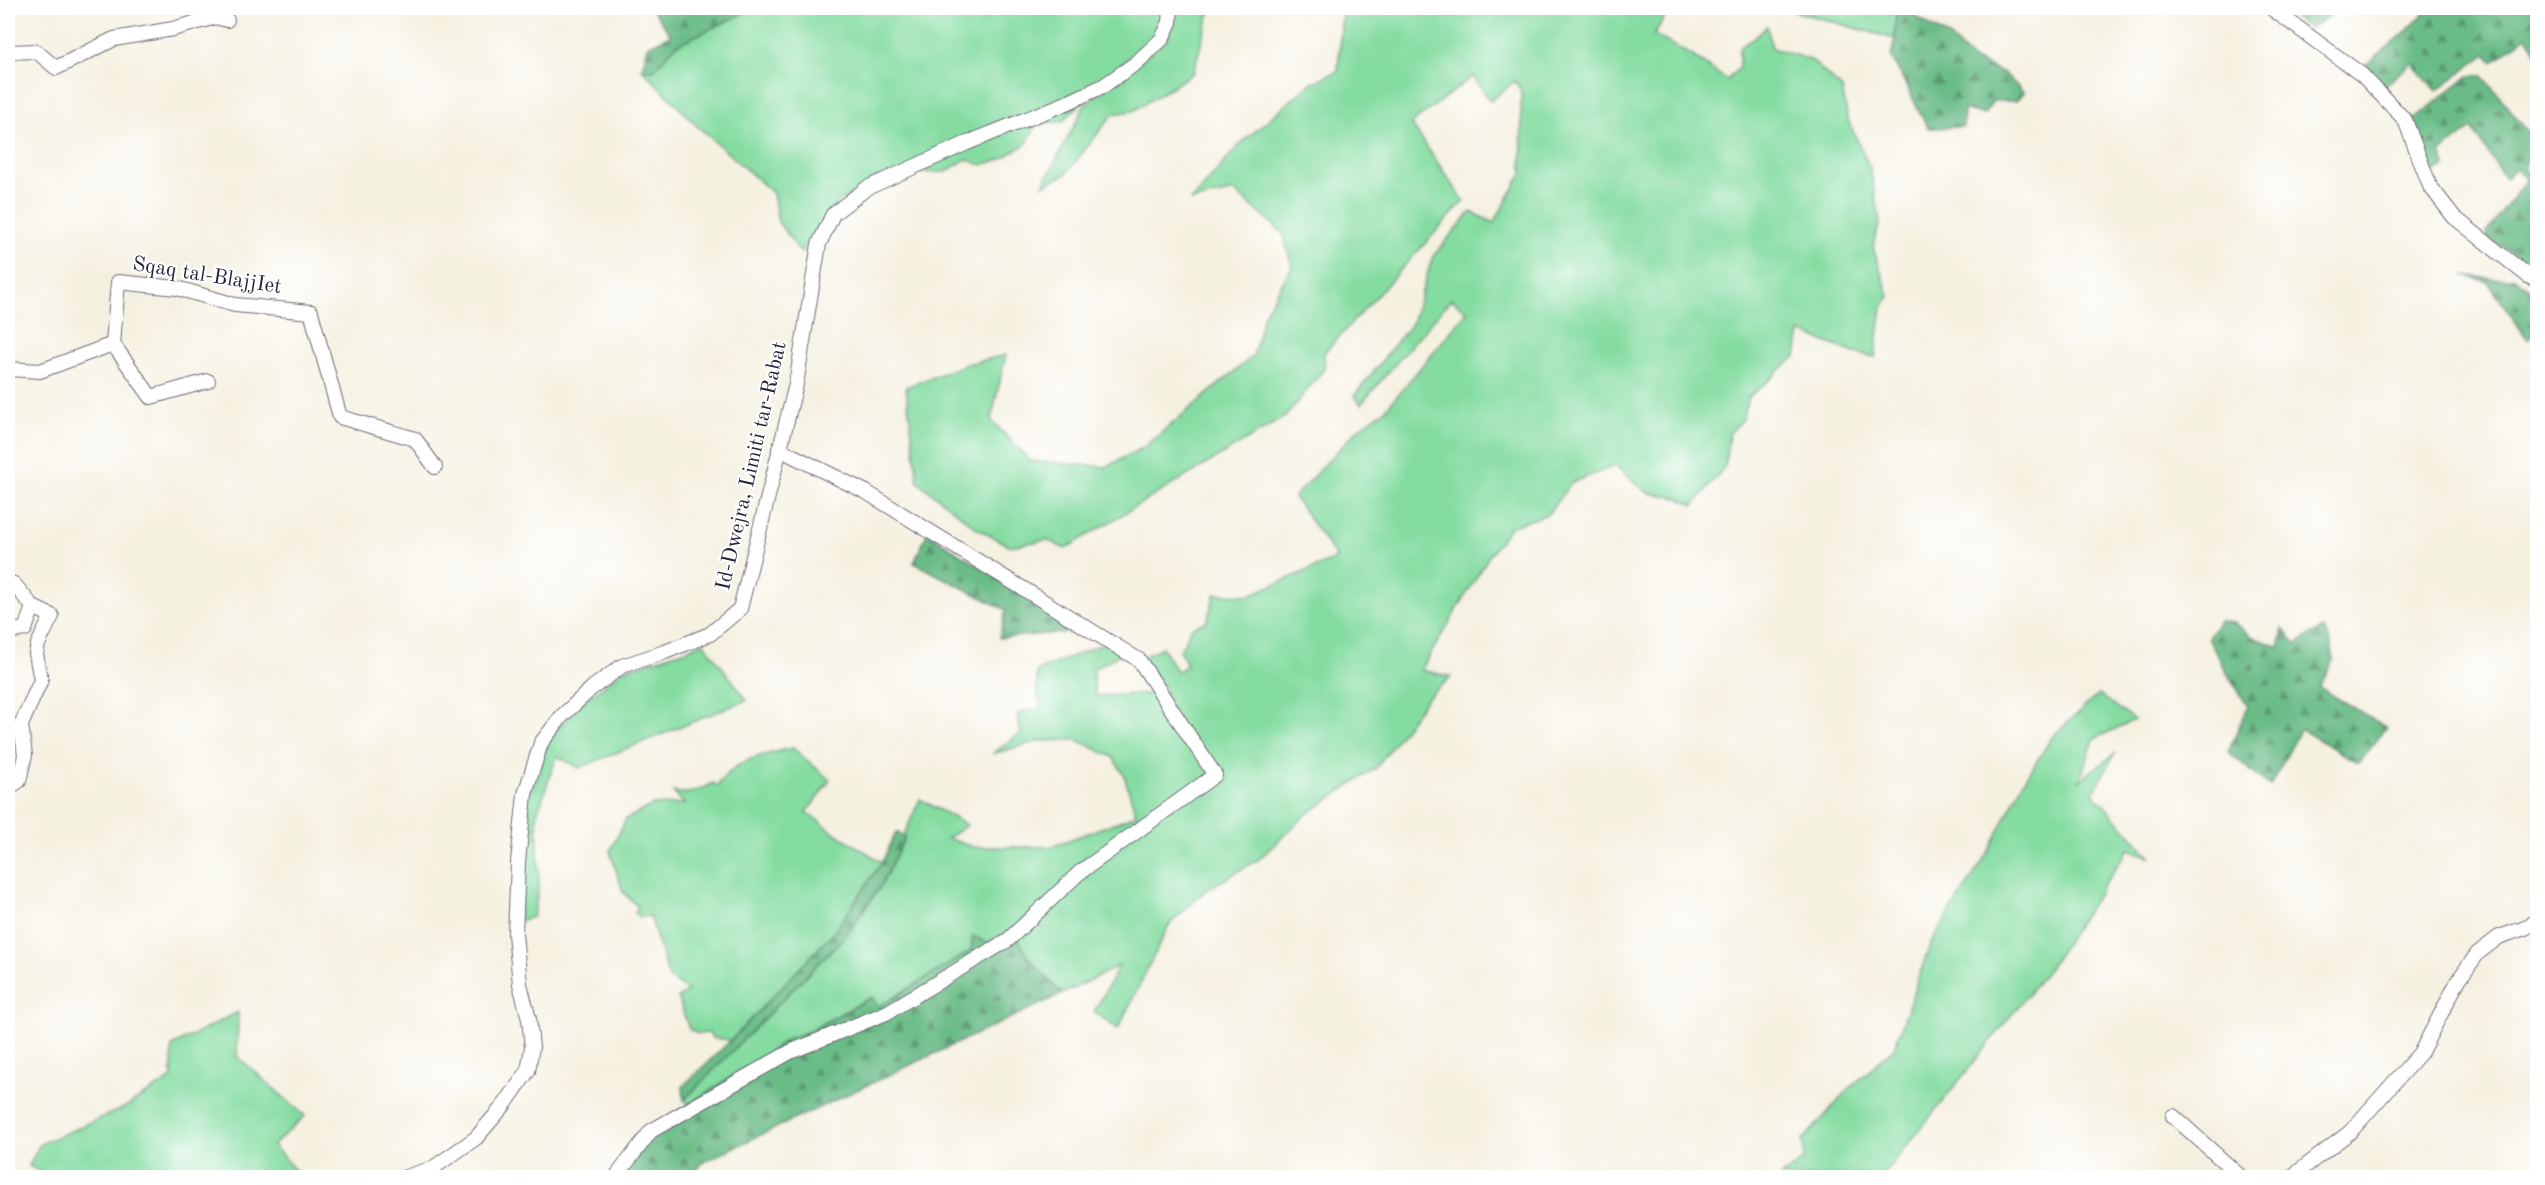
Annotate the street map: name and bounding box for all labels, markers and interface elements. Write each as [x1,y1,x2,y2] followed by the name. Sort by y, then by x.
[131,254,283,298] street label: Sqaq tal-BlajjIet
[713,340,791,592] street label: Id-Dwejra, Limiti tar-Rabat

